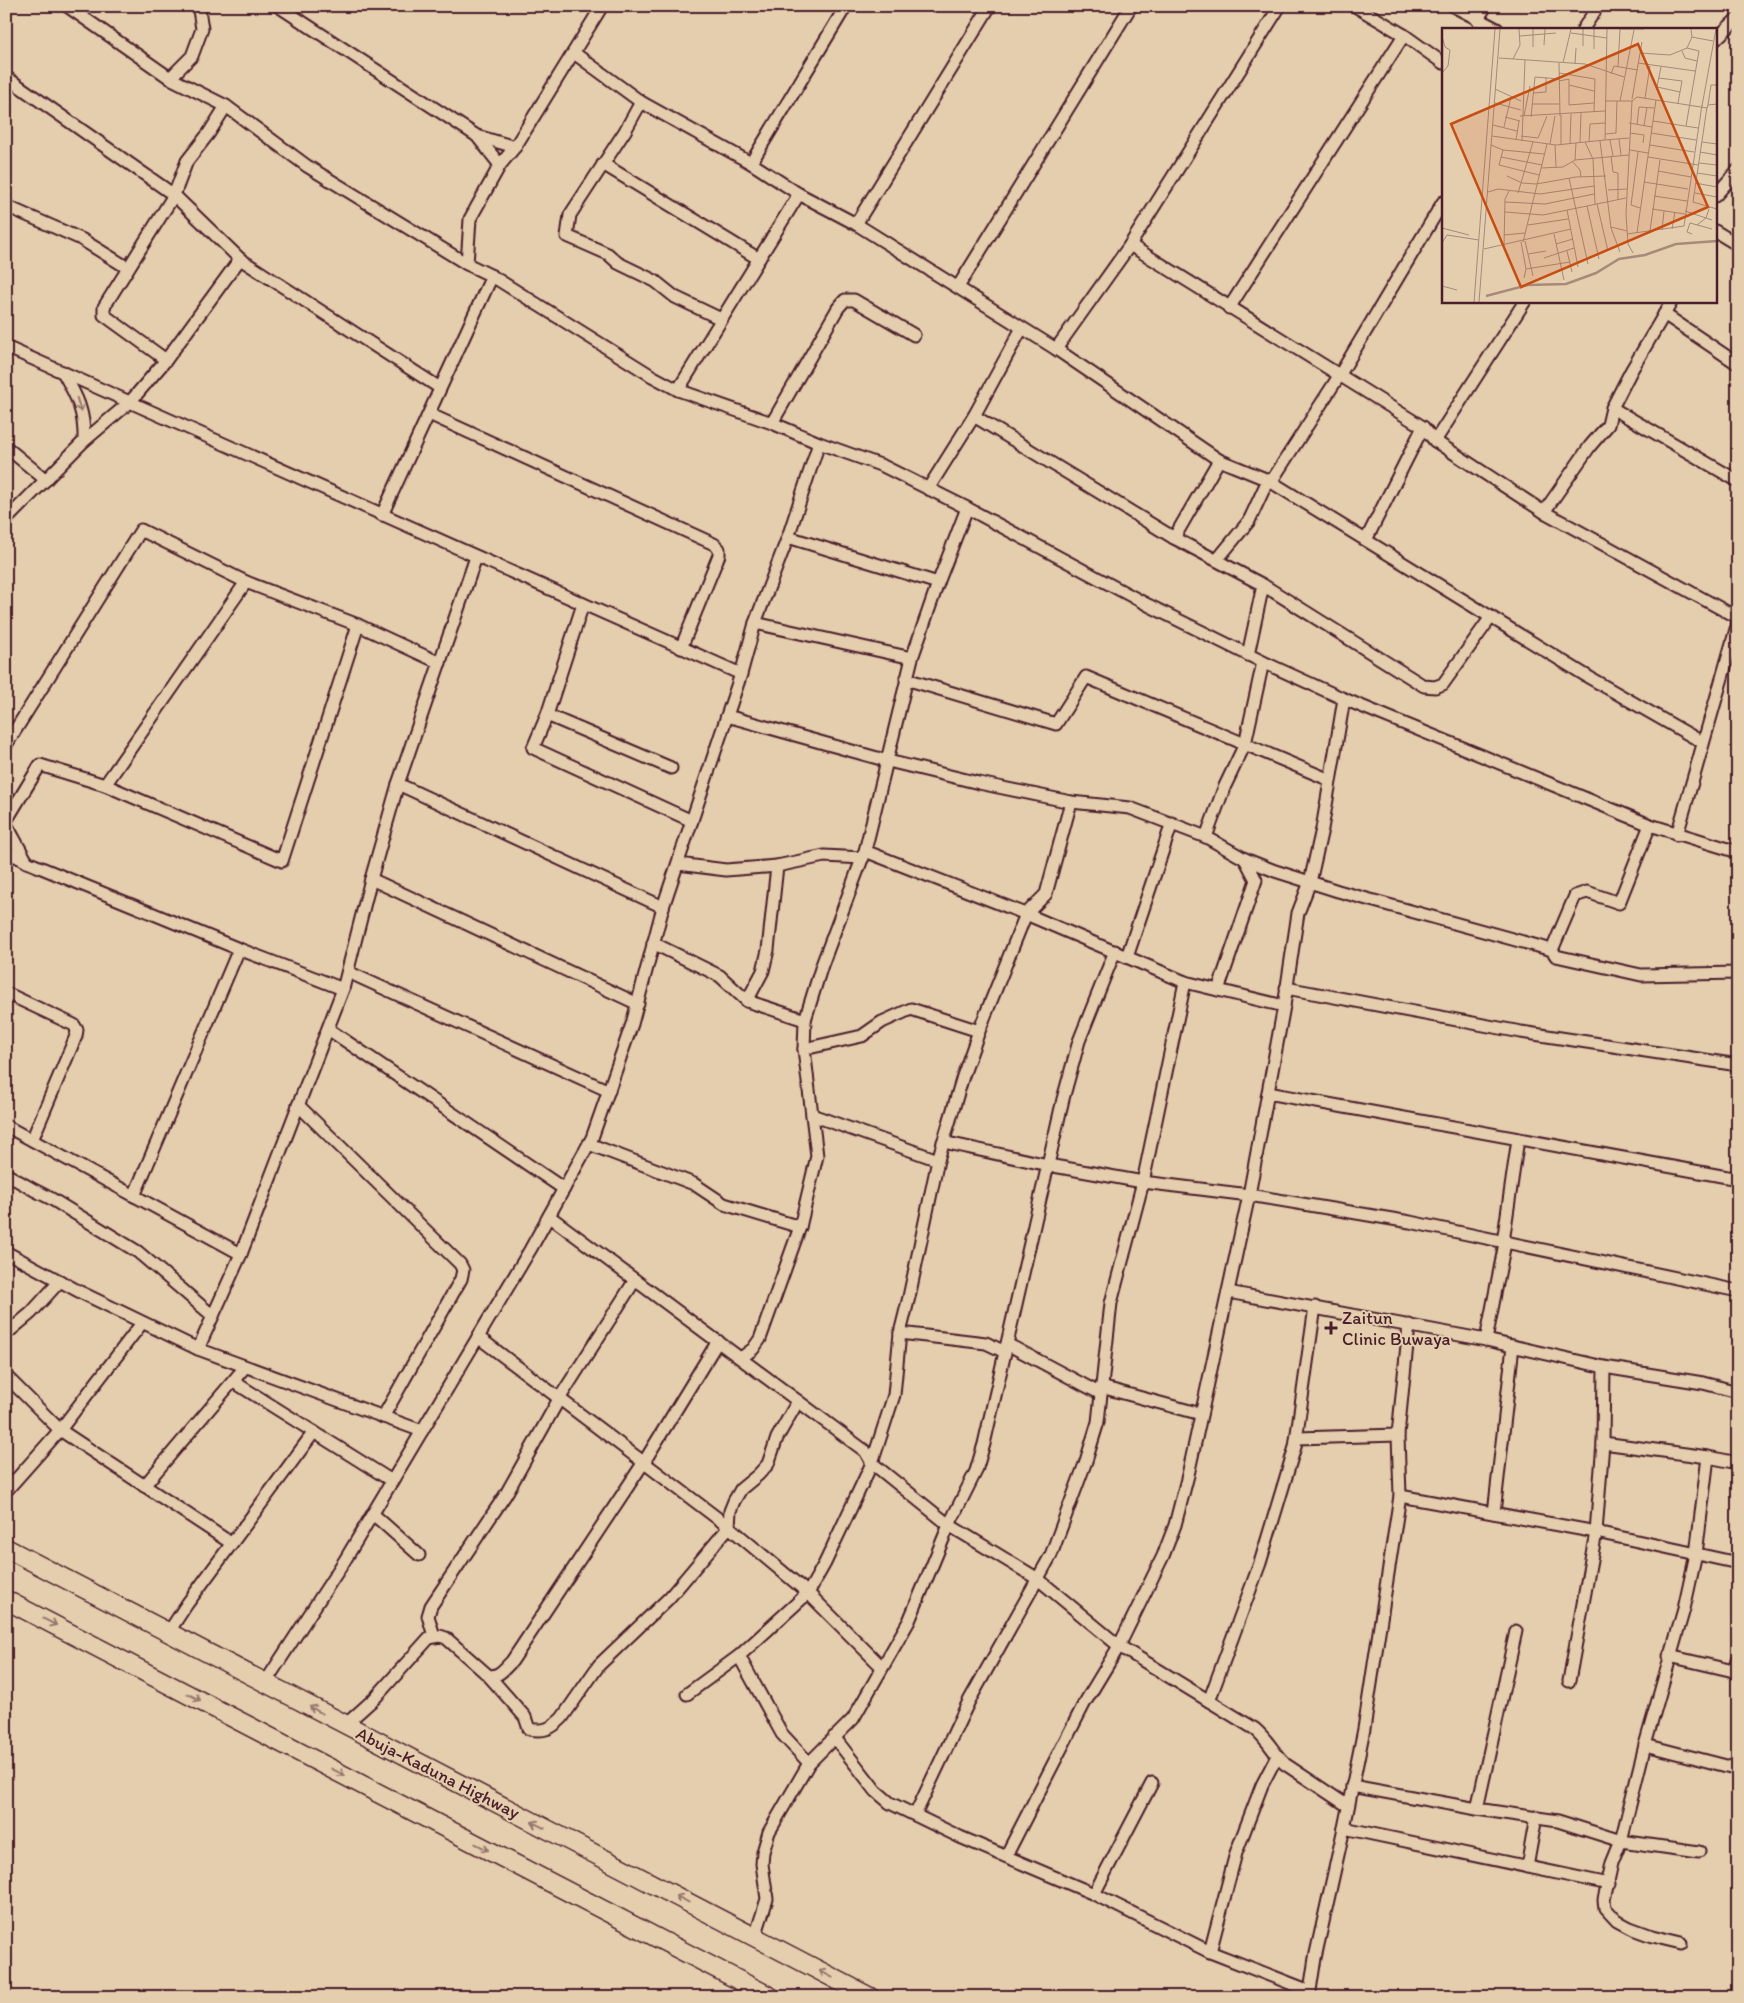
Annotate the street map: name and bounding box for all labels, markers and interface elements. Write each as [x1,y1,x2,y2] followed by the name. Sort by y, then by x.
[1442,28,1716,302] inset map
[75,397,85,413] one-way arrow
[1342,1307,1451,1350] place label: Zaitun Clinic Buwaya
[1324,1321,1338,1335] marker: Zaitun Clinic Buwaya
[42,1617,57,1627] one-way arrow
[186,1692,201,1702] one-way arrow
[309,1704,324,1714] one-way arrow
[352,1722,524,1824] street label: Abuja-Kaduna Highway
[330,1768,345,1777] one-way arrow
[531,1820,546,1829] one-way arrow
[474,1843,489,1852] one-way arrow
[675,1894,690,1903] one-way arrow
[819,1969,834,1979] one-way arrow

